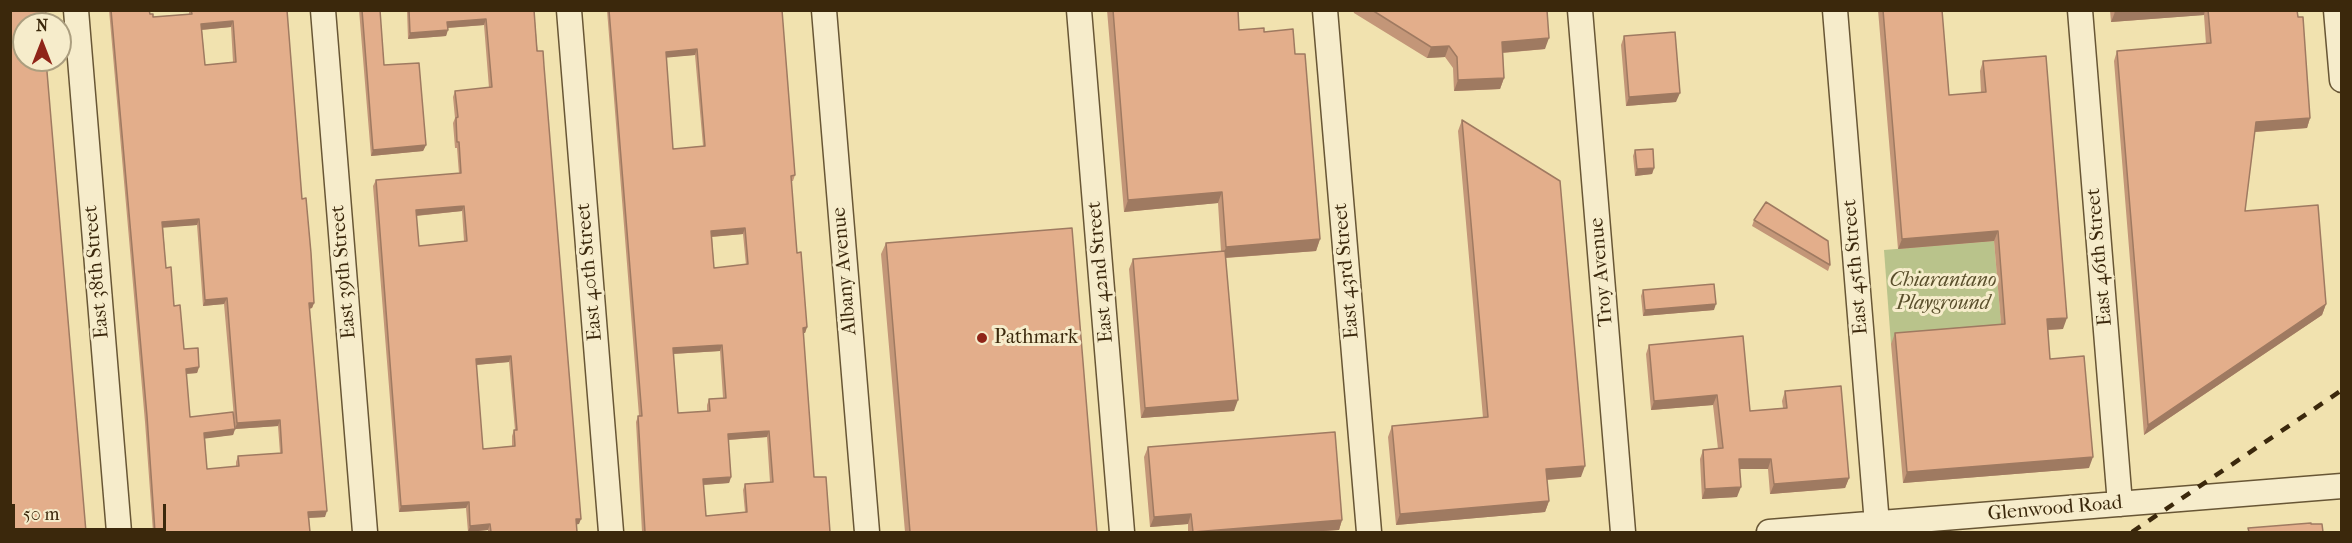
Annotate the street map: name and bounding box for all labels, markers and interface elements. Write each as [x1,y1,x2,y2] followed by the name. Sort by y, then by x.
[12,12,72,72] north arrow
[36,16,48,35] text: N
[2082,187,2118,327] street label: East 46th Street
[1838,198,1874,336] street label: East 45th Street
[1083,200,1119,344] street label: East 42nd Street
[572,202,608,342] street label: East 40th Street
[1329,202,1365,340] street label: East 43rd Street
[79,204,115,340] street label: East 38th Street
[326,204,362,340] street label: East 39th Street
[827,206,863,336] street label: Albany Avenue
[1585,216,1619,328] street label: Troy Avenue
[1890,269,1996,316] park label: Chiarantano Playground
[994,326,1078,350] place label: Pathmark
[975,331,989,345] marker: Pathmark
[1987,491,2123,527] street label: Glenwood Road
[15,492,170,530] scale bar
[23,504,59,525] text: 50 m

